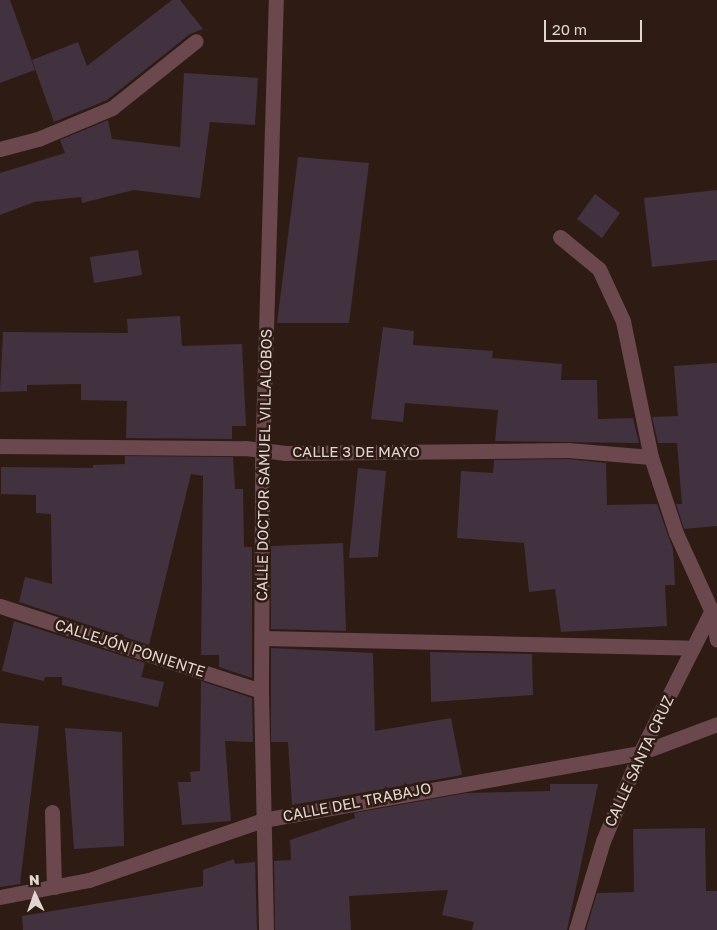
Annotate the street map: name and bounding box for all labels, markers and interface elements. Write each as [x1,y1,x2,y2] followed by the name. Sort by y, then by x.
[547,10,644,42] scale bar
[552,20,587,38] text: 20 m
[253,329,275,601] street label: CALLE DOCTOR SAMUEL VILLALOBOS
[292,443,420,461] street label: CALLE 3 DE MAYO
[53,615,207,681] street label: CALLEJÓN PONIENTE
[601,692,677,830] street label: CALLE SANTA CRUZ
[281,779,433,825] street label: CALLE DEL TRABAJO
[10,870,60,920] north arrow
[28,871,40,888] text: N

